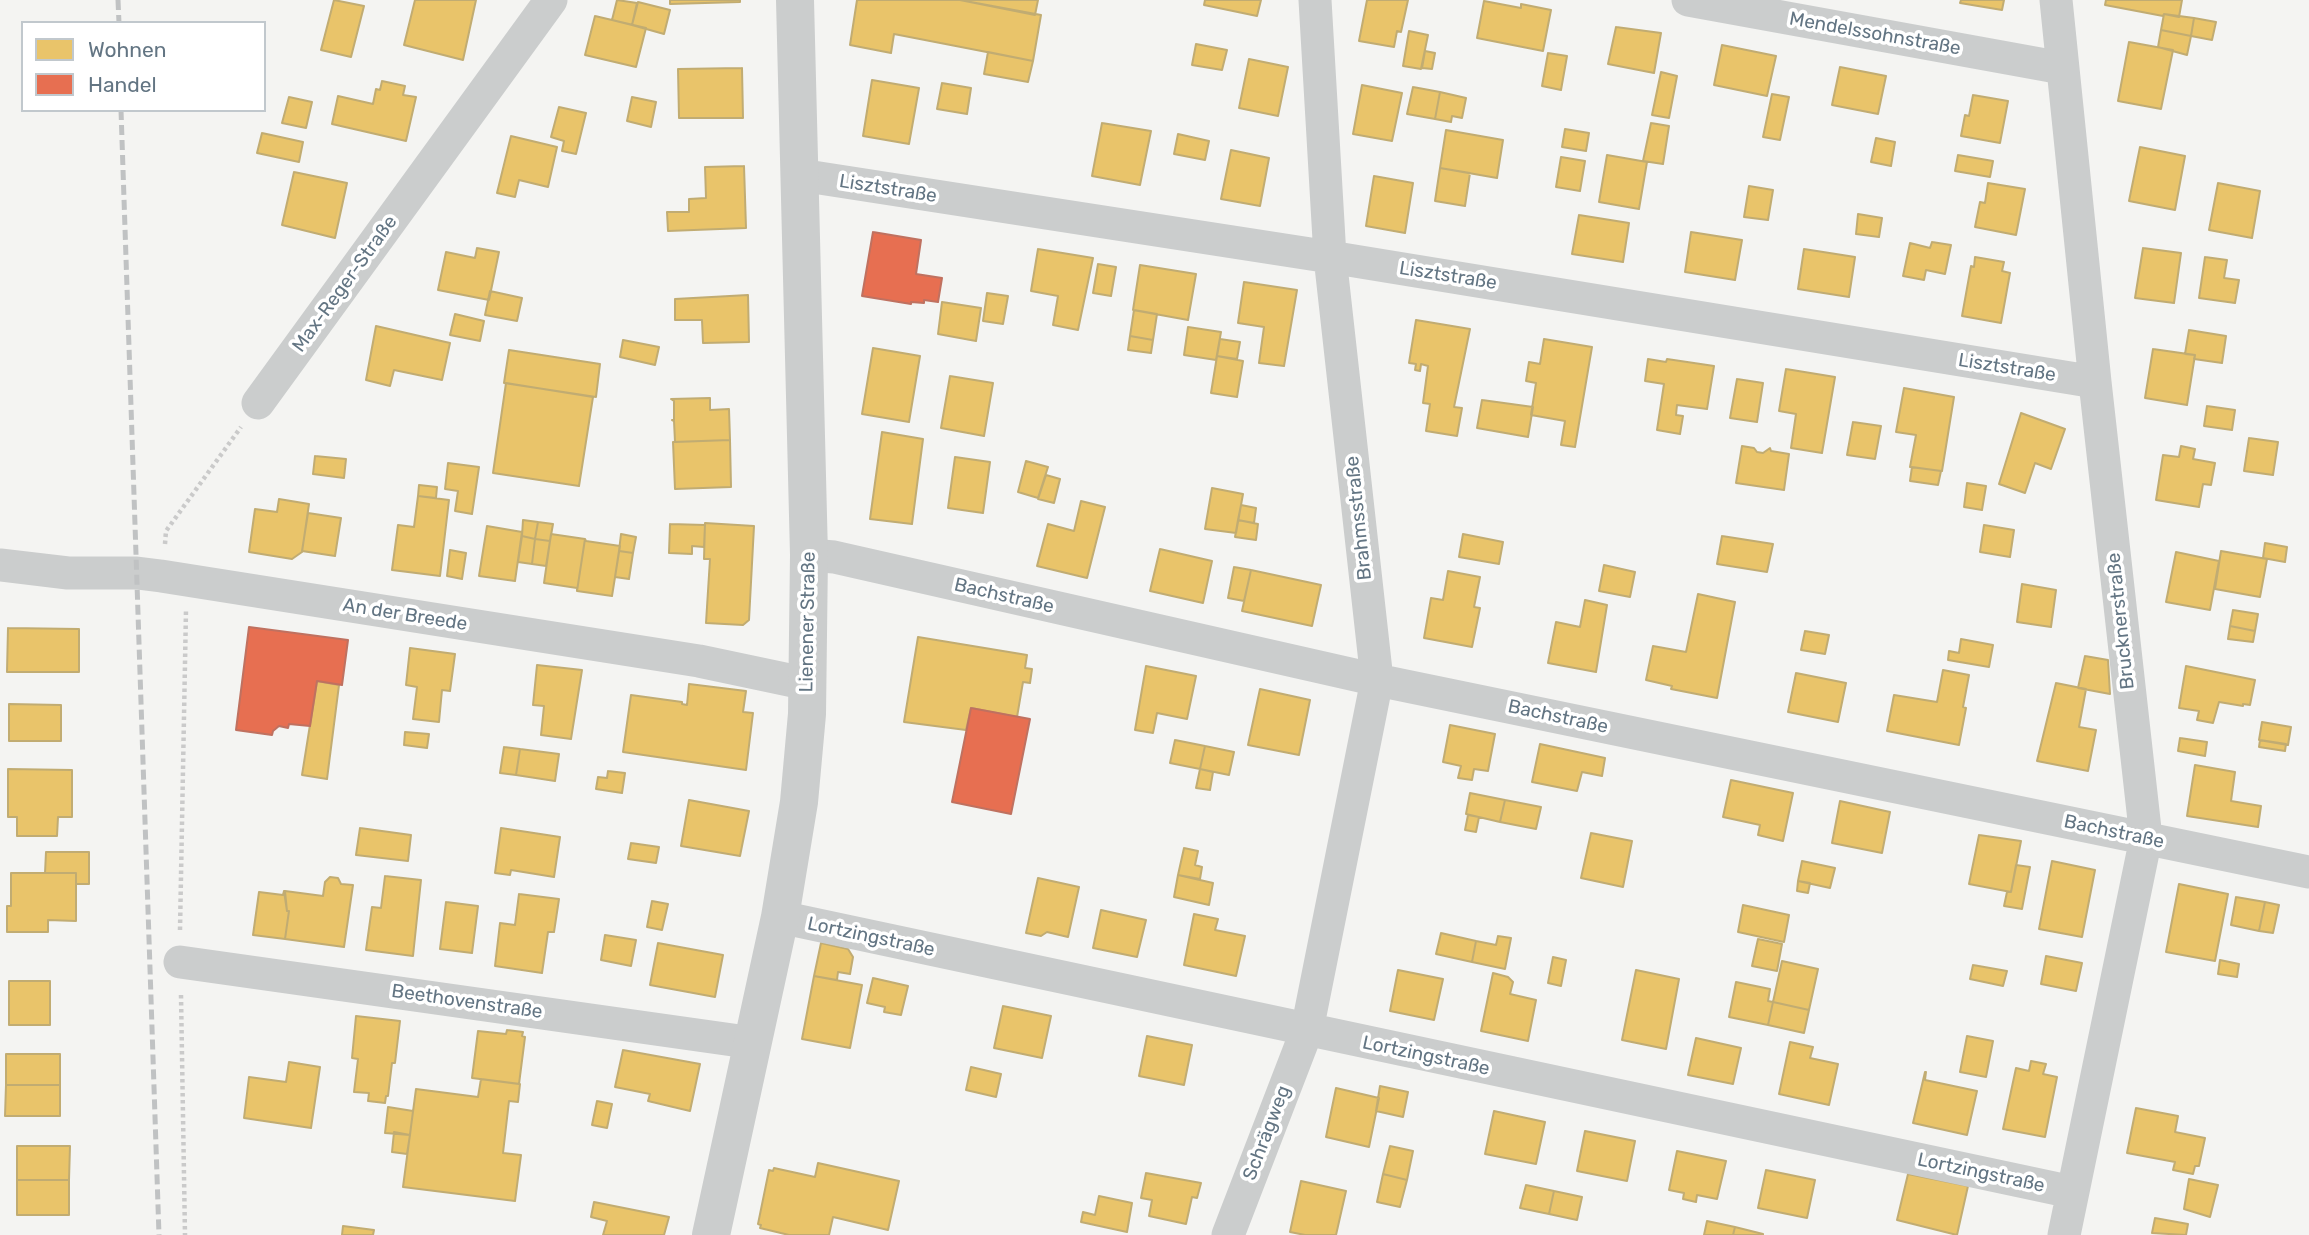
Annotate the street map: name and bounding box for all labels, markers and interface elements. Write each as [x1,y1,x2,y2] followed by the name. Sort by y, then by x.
[1788,8,1962,60] street label: Mendelssohnstraße
[21,21,266,112] legend
[88,37,166,62] text: Wohnen
[88,72,157,97] text: Handel
[838,170,938,208] street label: Lisztstraße
[288,211,402,357] street label: Max-Reger-Straße
[1398,257,1498,295] street label: Lisztstraße
[1957,349,2057,387] street label: Lisztstraße
[1341,455,1377,581] street label: Brahmsstraße
[795,551,821,693] street label: Lienener Straße
[2102,551,2140,691] street label: Brucknerstraße
[952,573,1056,619] street label: Bachstraße
[341,594,469,636] street label: An der Breede
[1506,695,1610,739] street label: Bachstraße
[2062,810,2166,854] street label: Bachstraße
[805,912,937,962] street label: Lortzingstraße
[390,980,544,1024] street label: Beethovenstraße
[1360,1031,1492,1081] street label: Lortzingstraße
[1238,1082,1296,1184] street label: Schrägweg
[1915,1148,2047,1198] street label: Lortzingstraße

